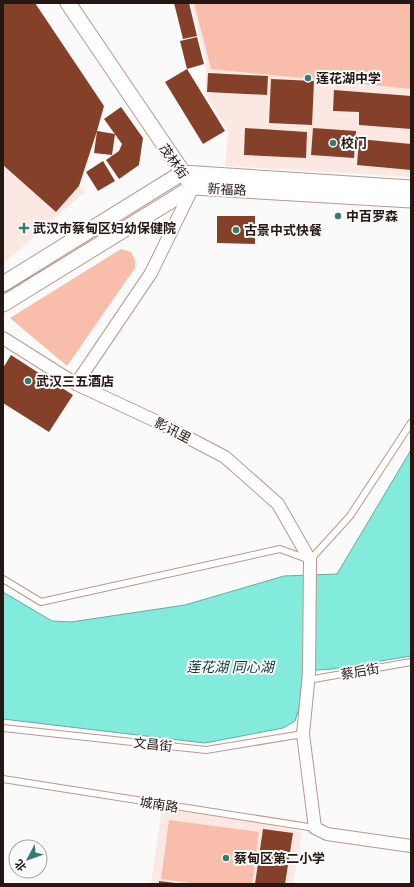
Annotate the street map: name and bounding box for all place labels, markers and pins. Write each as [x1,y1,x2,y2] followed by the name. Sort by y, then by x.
[316,69,381,87] place label: 莲花湖中学
[303,73,313,83] marker: 莲花湖中学
[341,134,367,152] place label: 校门
[328,138,338,148] marker: 校门
[346,207,398,225] place label: 中百罗森
[333,211,343,221] marker: 中百罗森
[33,219,176,237] place label: 武汉市蔡甸区妇幼保健院
[244,221,322,239] place label: 古景中式快餐
[18,222,30,234] marker: 武汉市蔡甸区妇幼保健院
[231,225,241,235] marker: 古景中式快餐
[36,372,114,390] place label: 武汉三五酒店
[23,376,33,386] marker: 武汉三五酒店
[234,849,325,867] place label: 蔡甸区第二小学
[221,853,231,863] marker: 蔡甸区第二小学

